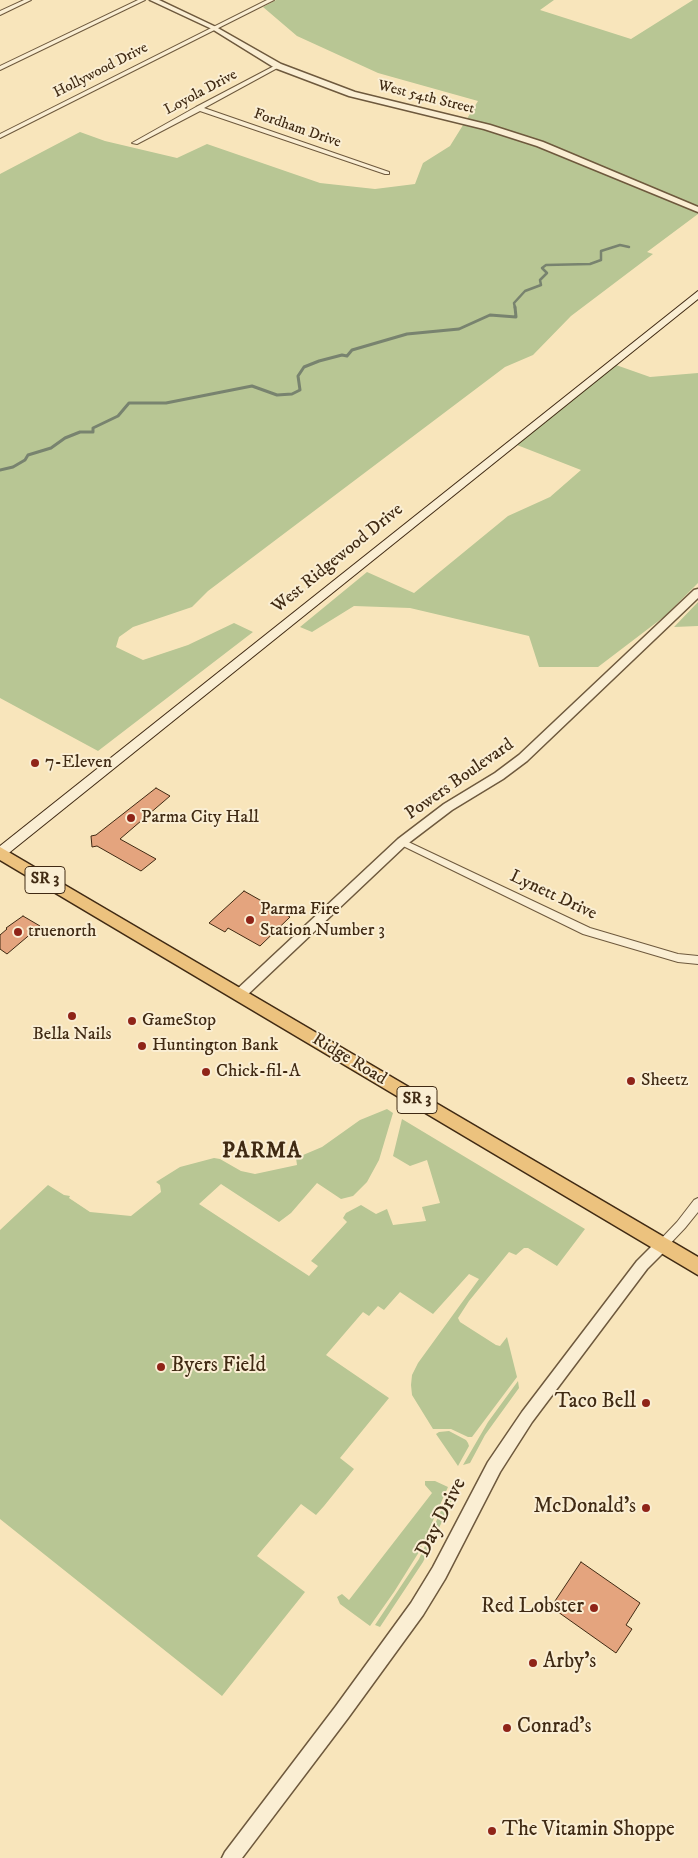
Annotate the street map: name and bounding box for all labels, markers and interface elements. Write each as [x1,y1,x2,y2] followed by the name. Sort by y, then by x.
[51,39,151,103] street label: Hollywood Drive
[162,66,240,120] street label: Loyola Drive
[376,77,476,119] street label: West 54th Street
[251,106,343,152] street label: Fordham Drive
[268,499,408,619] street label: West Ridgewood Drive
[402,735,518,825] street label: Powers Boulevard
[45,752,112,774] place label: 7-Eleven
[29,757,41,769] marker: 7-Eleven
[141,807,259,829] place label: Parma City Hall
[125,812,137,824] marker: Parma City Hall
[25,866,65,894] road number: SR 3
[506,866,600,926] street label: Lynett Drive
[260,899,385,942] place label: Parma Fire Station Number 3
[244,914,256,926] marker: Parma Fire Station Number 3
[28,921,97,943] place label: truenorth
[12,926,24,938] marker: truenorth
[66,1010,78,1022] marker: Bella Nails
[142,1010,216,1032] place label: GameStop
[126,1015,138,1027] marker: GameStop
[32,1024,112,1046] place label: Bella Nails
[308,1029,390,1091] street label: Ridge Road
[152,1035,279,1057] place label: Huntington Bank
[136,1040,148,1052] marker: Huntington Bank
[216,1061,300,1083] place label: Chick-fil-A
[200,1066,212,1078] marker: Chick-fil-A
[641,1070,688,1092] place label: Sheetz
[625,1075,637,1087] marker: Sheetz
[397,1086,437,1114] road number: SR 3
[221,1139,303,1165] district label: PARMA
[171,1354,266,1380] place label: Byers Field
[155,1361,167,1373] marker: Byers Field
[555,1390,636,1416] place label: Taco Bell
[640,1397,652,1409] marker: Taco Bell
[411,1474,473,1562] street label: Day Drive
[533,1495,636,1521] place label: McDonald's
[640,1502,652,1514] marker: McDonald's
[481,1595,584,1621] place label: Red Lobster
[588,1602,600,1614] marker: Red Lobster
[543,1650,596,1676] place label: Arby's
[527,1657,539,1669] marker: Arby's
[517,1715,591,1741] place label: Conrad's
[501,1722,513,1734] marker: Conrad's
[502,1818,675,1844] place label: The Vitamin Shoppe
[486,1825,498,1837] marker: The Vitamin Shoppe

